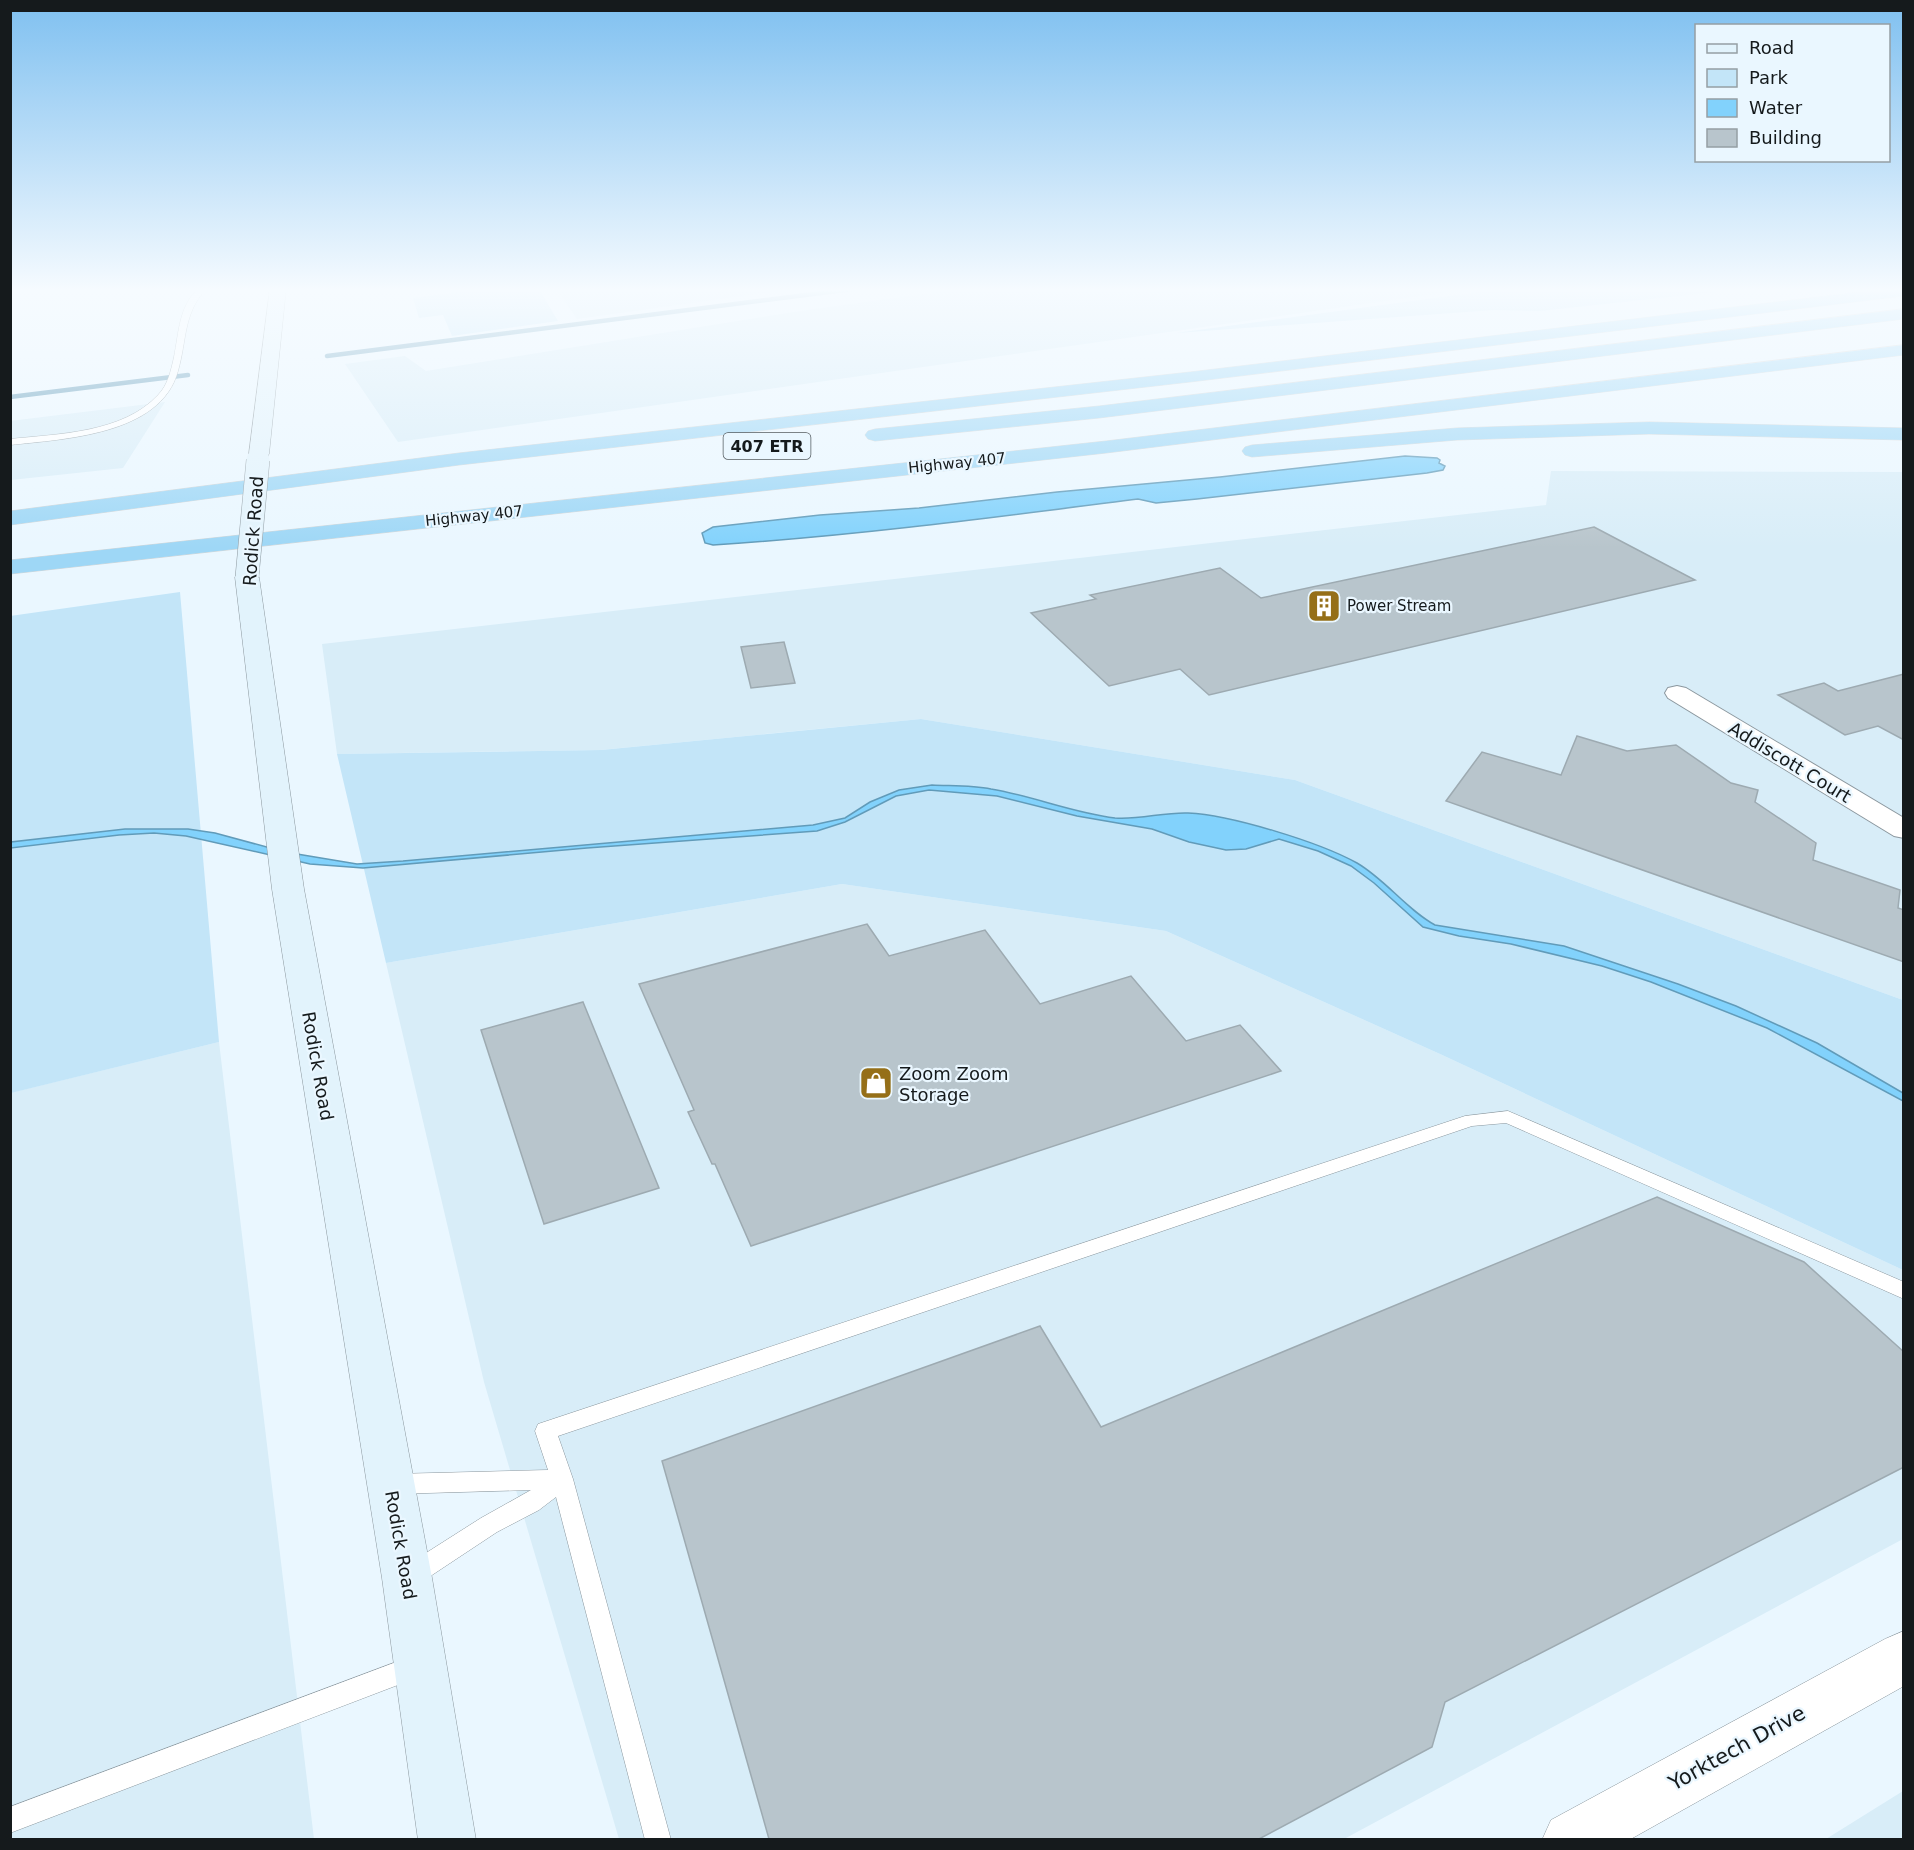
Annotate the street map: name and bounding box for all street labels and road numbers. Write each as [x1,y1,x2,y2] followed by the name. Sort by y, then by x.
[724,433,810,459] road number: 407 ETR
[907,449,1007,477] street label: Highway 407
[239,475,267,587] street label: Rodick Road
[424,502,524,530] street label: Highway 407
[1725,717,1855,807] street label: Addiscott Court
[298,1010,338,1122] street label: Rodick Road
[381,1489,421,1601] street label: Rodick Road
[1664,1701,1809,1796] street label: Yorktech Drive

